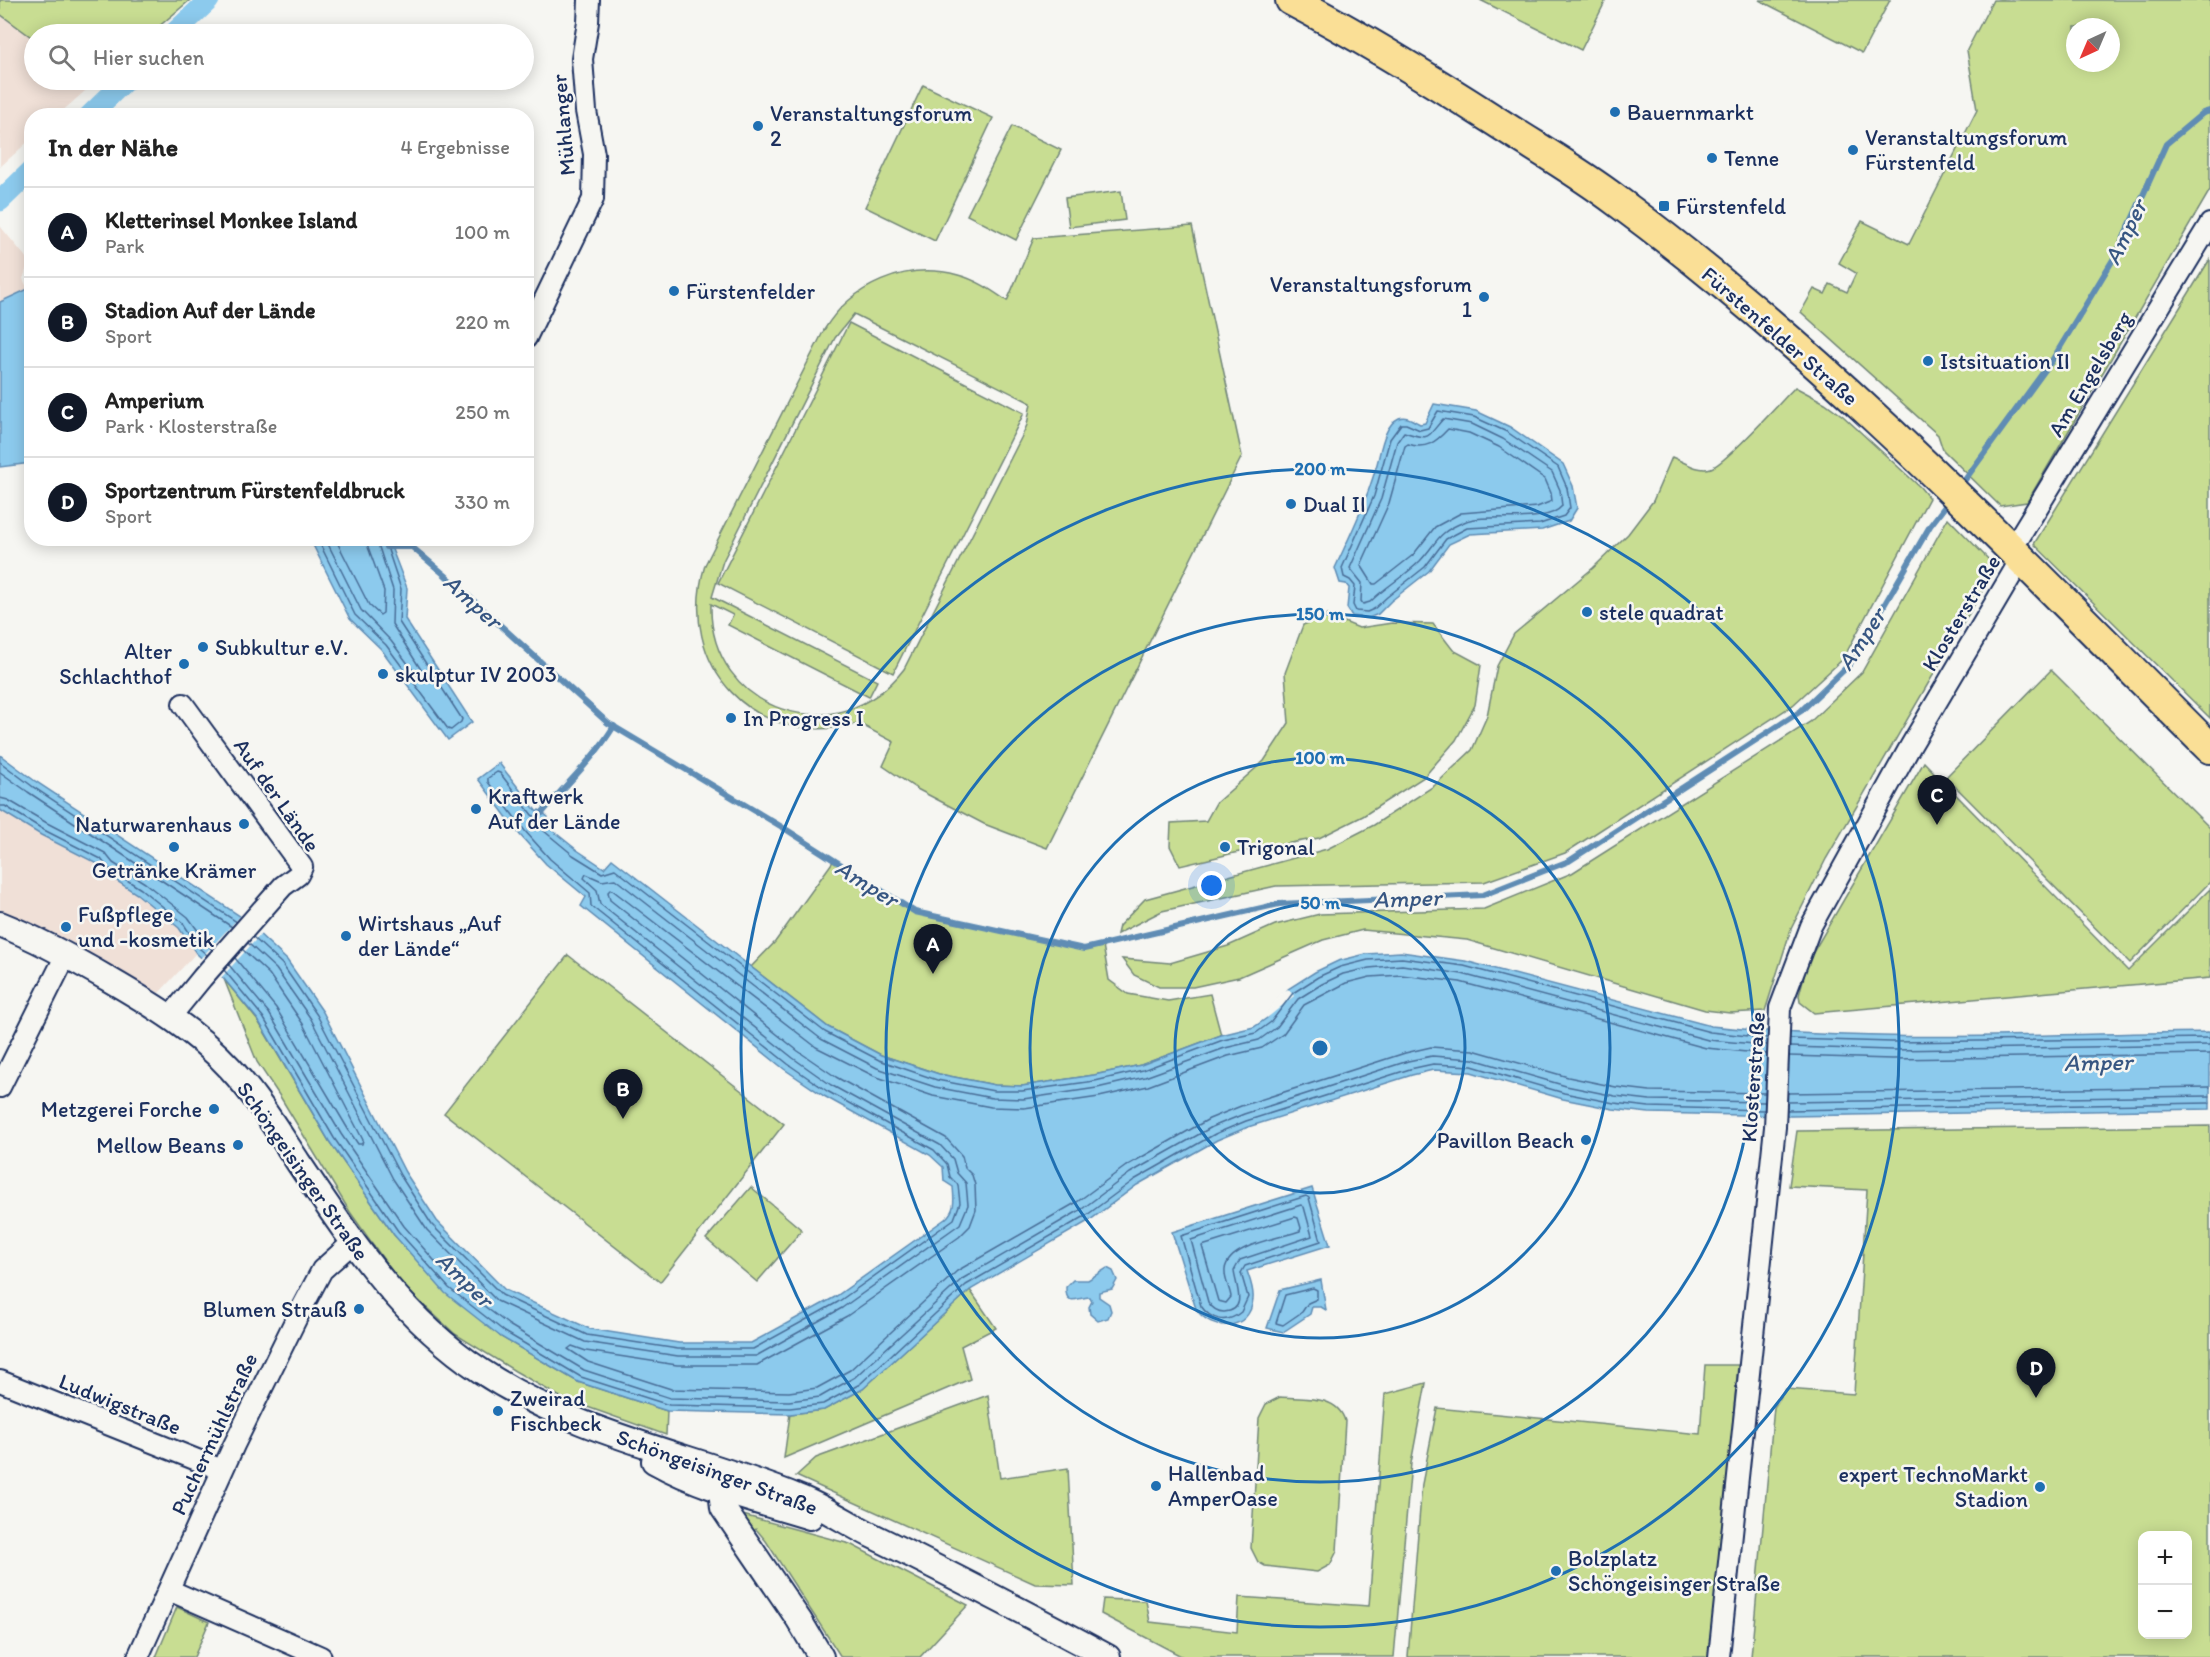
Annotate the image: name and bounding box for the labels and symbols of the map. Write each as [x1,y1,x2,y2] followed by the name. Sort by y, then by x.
[2066,18,2120,72] north arrow
[545,73,581,177] street label: Mühlanger
[1627,99,1754,126] place label: Bauernmarkt
[770,100,973,152] place label: Veranstaltungsforum 2
[1608,105,1622,119] marker: Bauernmarkt
[751,119,765,133] marker: Veranstaltungsforum 2
[1865,124,2068,176] place label: Veranstaltungsforum Fürstenfeld
[1846,143,1860,157] marker: Veranstaltungsforum Fürstenfeld
[1724,145,1779,172] place label: Tenne
[1705,151,1719,165] marker: Tenne
[1676,193,1786,220] place label: Fürstenfeld
[2097,193,2154,269] water label: Amper
[1657,199,1671,213] marker: Fürstenfeld
[1696,261,1864,411] street label: Fürstenfelder Straße
[1270,271,1472,323] place label: Veranstaltungsforum 1
[686,278,816,305] place label: Fürstenfelder
[667,284,681,298] marker: Fürstenfelder
[1477,290,1491,304] marker: Veranstaltungsforum 1
[2042,306,2138,441] street label: Am Engelsberg
[1940,348,2070,375] place label: Istsituation II
[1921,354,1935,368] marker: Istsituation II
[1295,458,1346,480] text: 200 m
[1303,491,1366,518] place label: Dual II
[1284,497,1298,511] marker: Dual II
[1916,550,2006,676] street label: Klosterstraße
[438,567,510,636] water label: Amper
[1599,599,1724,626] place label: stele quadrat
[1830,600,1893,676] water label: Amper
[1296,603,1345,625] text: 150 m
[1580,605,1594,619] marker: stele quadrat
[215,634,348,661] place label: Subkultur e.V.
[59,638,172,690] place label: Alter Schlachthof
[196,640,210,654] marker: Subkultur e.V.
[177,657,191,671] marker: Alter Schlachthof
[395,661,557,688] place label: skulptur IV 2003
[376,667,390,681] marker: skulptur IV 2003
[743,705,864,732] place label: In Progress I
[724,711,738,725] marker: In Progress I
[228,733,326,857] street label: Auf der Lände
[1295,747,1346,769] text: 100 m
[1918,776,1956,825] pin: C
[488,783,620,835] place label: Kraftwerk Auf der Lände
[469,802,483,816] marker: Kraftwerk Auf der Lände
[75,811,232,838] place label: Naturwarenhaus
[237,817,251,831] marker: Naturwarenhaus
[1237,834,1315,861] place label: Trigonal
[167,840,181,854] marker: Getränke Krämer
[1218,840,1232,854] marker: Trigonal
[830,853,906,915] water label: Amper
[92,857,257,884] place label: Getränke Krämer
[1197,871,1226,900] your location
[1372,882,1444,914] water label: Amper
[1300,892,1341,914] text: 50 m
[78,901,215,953] place label: Fußpflege und -kosmetik
[358,910,502,962] place label: Wirtshaus „Auf der Lände“
[59,920,73,934] marker: Fußpflege und -kosmetik
[914,924,952,974] pin: A
[339,929,353,943] marker: Wirtshaus „Auf der Lände“
[1735,1011,1771,1143] street label: Klosterstraße
[1310,1038,1330,1058] centre of rings
[2064,1047,2135,1077] water label: Amper
[604,1070,642,1119] pin: B
[231,1076,375,1266] street label: Schöngeisinger Straße
[41,1096,202,1123] place label: Metzgerei Forche
[207,1102,221,1116] marker: Metzgerei Forche
[1437,1127,1574,1154] place label: Pavillon Beach
[96,1132,226,1159] place label: Mellow Beans
[1579,1133,1593,1147] marker: Pavillon Beach
[231,1138,245,1152] marker: Mellow Beans
[430,1245,501,1315] water label: Amper
[203,1296,347,1323] place label: Blumen Strauß
[352,1302,366,1316] marker: Blumen Strauß
[2016,1348,2056,1398] pin: D
[165,1349,263,1519] street label: Puchermühlstraße
[55,1367,185,1441] street label: Ludwigstraße
[510,1385,602,1437] place label: Zweirad Fischbeck
[491,1404,505,1418] marker: Zweirad Fischbeck
[613,1423,821,1521] street label: Schöngeisinger Straße
[1168,1460,1278,1512] place label: Hallenbad AmperOase
[1839,1461,2029,1513] place label: expert TechnoMarkt Stadion
[1149,1479,1163,1493] marker: Hallenbad AmperOase
[2033,1480,2047,1494] marker: expert TechnoMarkt Stadion
[1568,1545,1780,1597] place label: Bolzplatz Schöngeisinger Straße
[1549,1564,1563,1578] marker: Bolzplatz Schöngeisinger Straße

